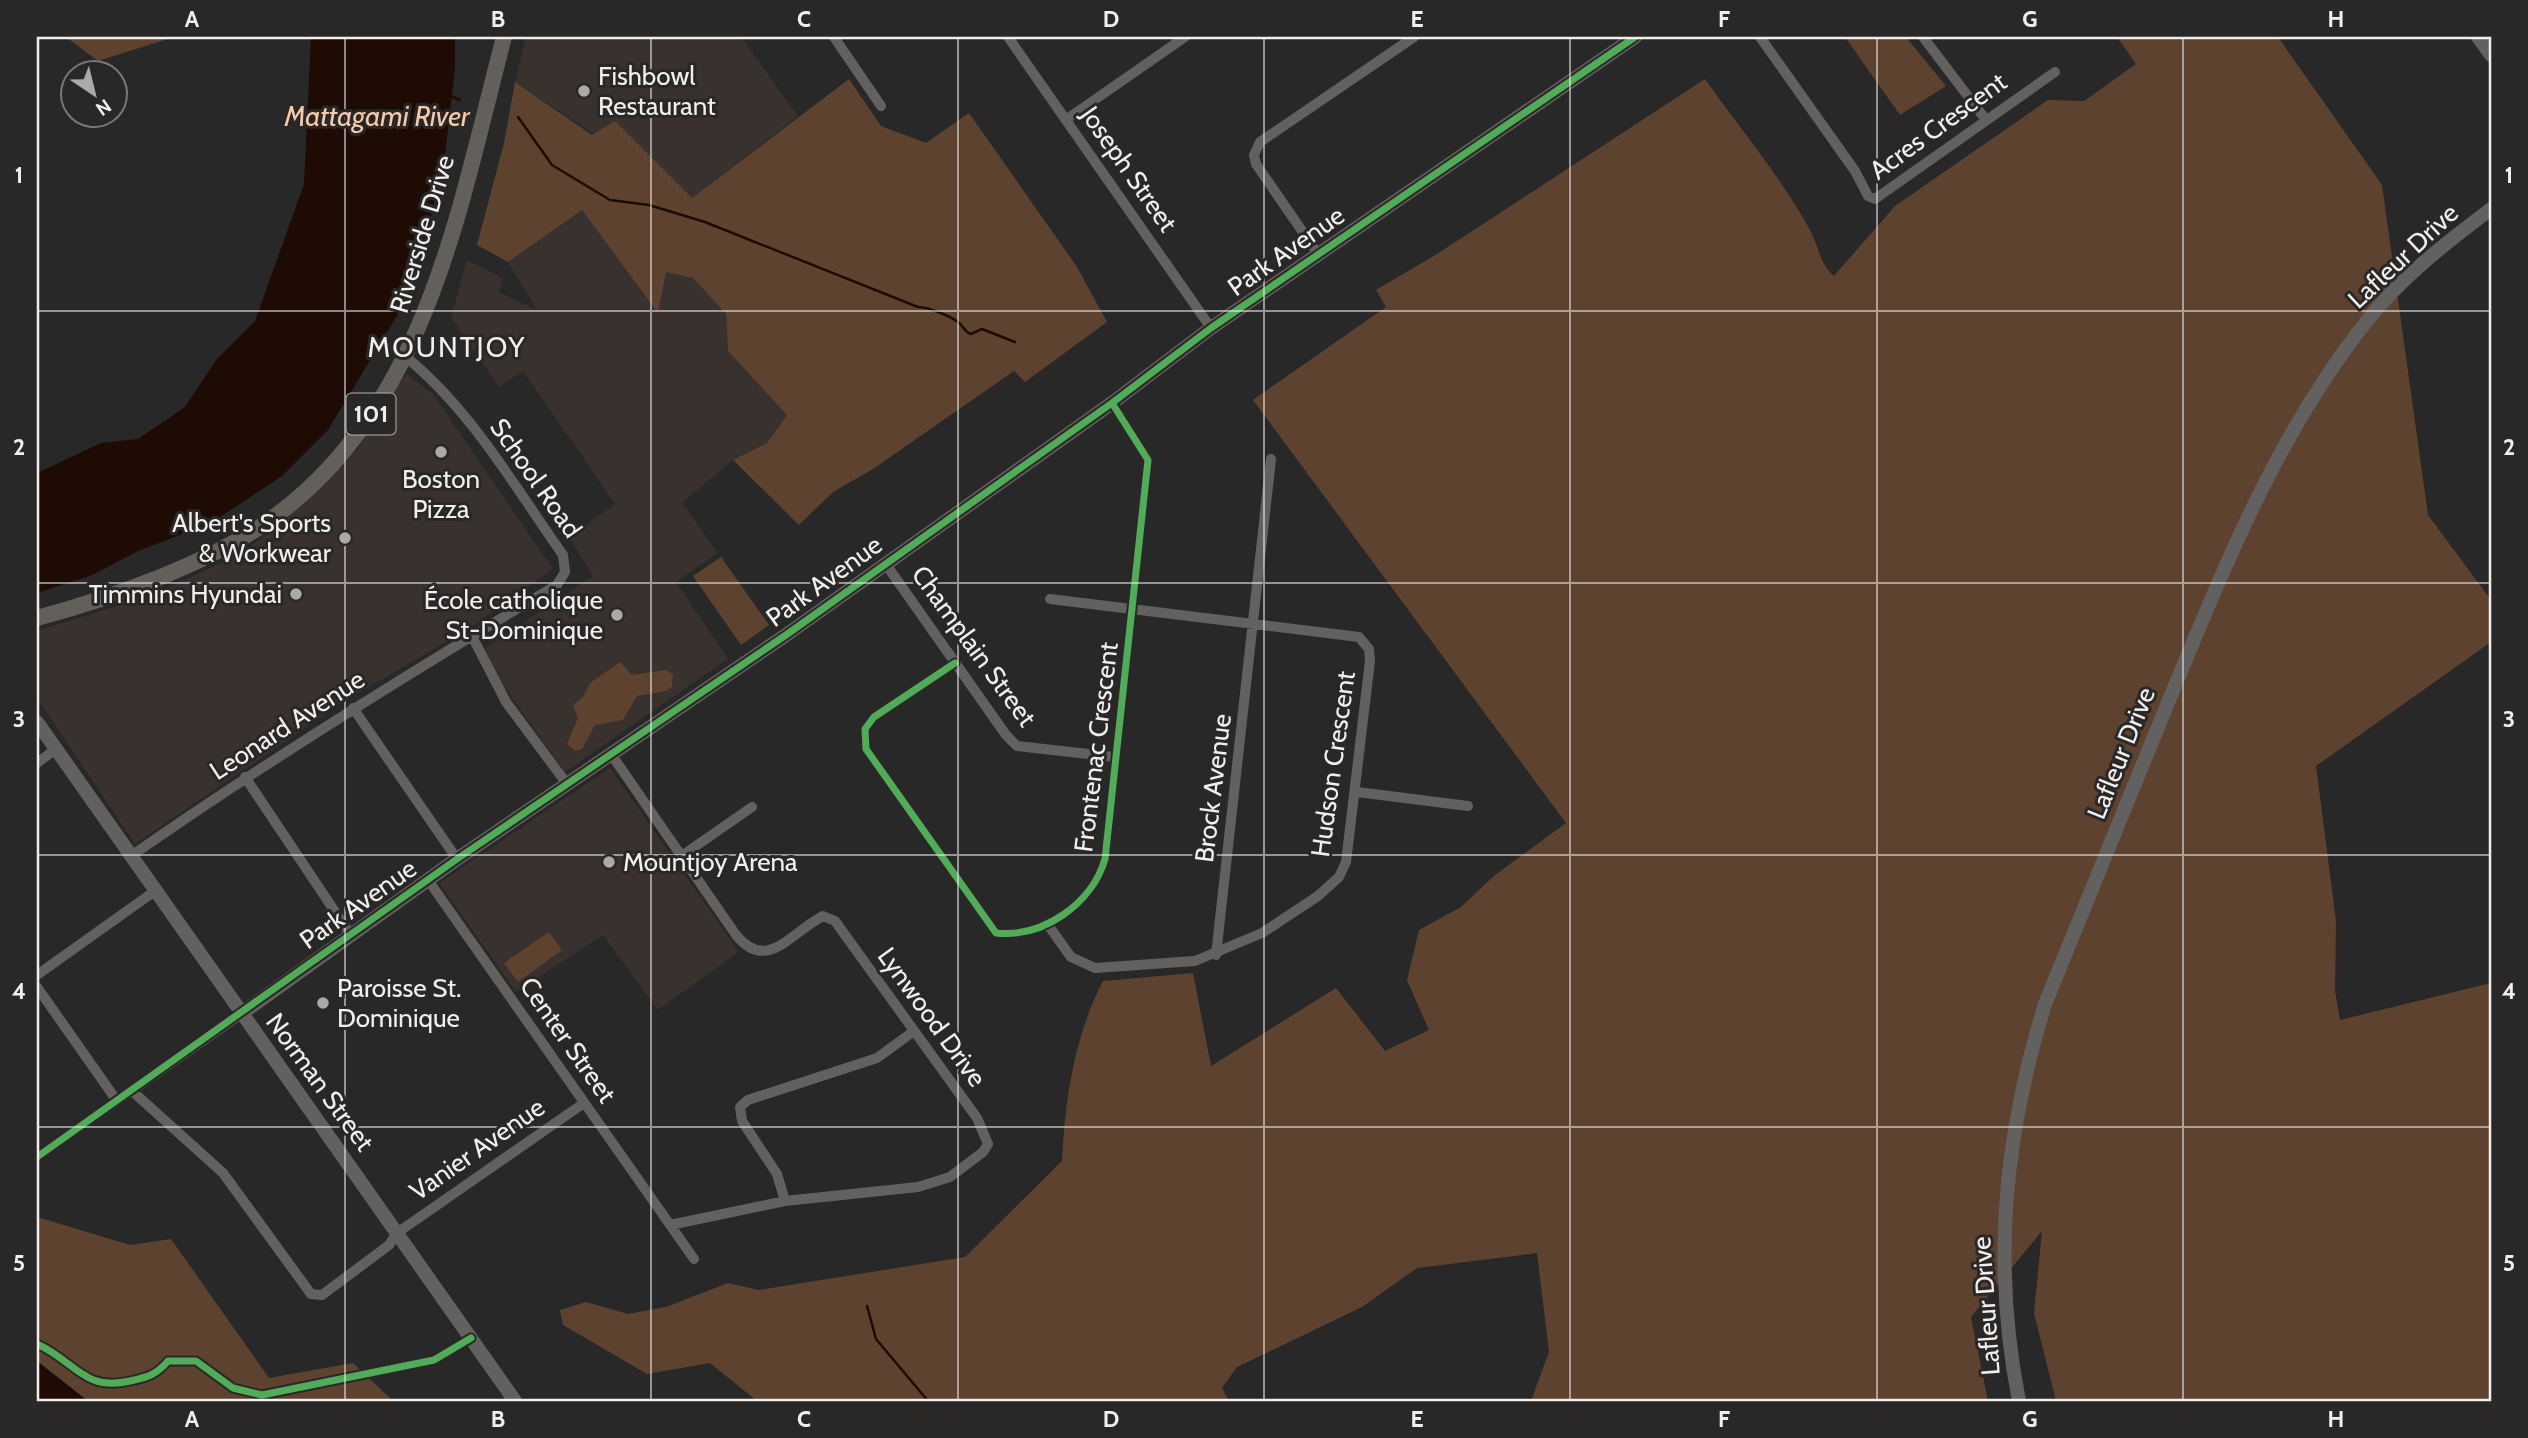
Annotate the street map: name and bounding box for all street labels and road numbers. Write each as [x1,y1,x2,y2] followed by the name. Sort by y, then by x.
[1863,66,2013,186] street label: Acres Crescent
[1073,99,1184,238] street label: Joseph Street
[383,151,461,317] street label: Riverside Drive
[2341,197,2465,315] street label: Lafleur Drive
[1221,199,1351,303] street label: Park Avenue
[346,394,396,435] road number: 101
[483,412,589,544] street label: School Road
[760,528,888,634] street label: Park Avenue
[905,559,1043,733] street label: Champlain Street
[1067,640,1125,854] street label: Frontenac Crescent
[204,663,370,787] street label: Leonard Avenue
[1304,669,1362,859] street label: Hudson Crescent
[2080,682,2162,824] street label: Lafleur Drive
[1188,712,1238,864] street label: Brock Avenue
[293,852,423,956] street label: Park Avenue
[871,941,993,1093] street label: Lynwood Drive
[513,971,623,1109] street label: Center Street
[259,1007,381,1158] street label: Norman Street
[403,1091,551,1207] street label: Vanier Avenue
[1965,1235,2007,1377] street label: Lafleur Drive

